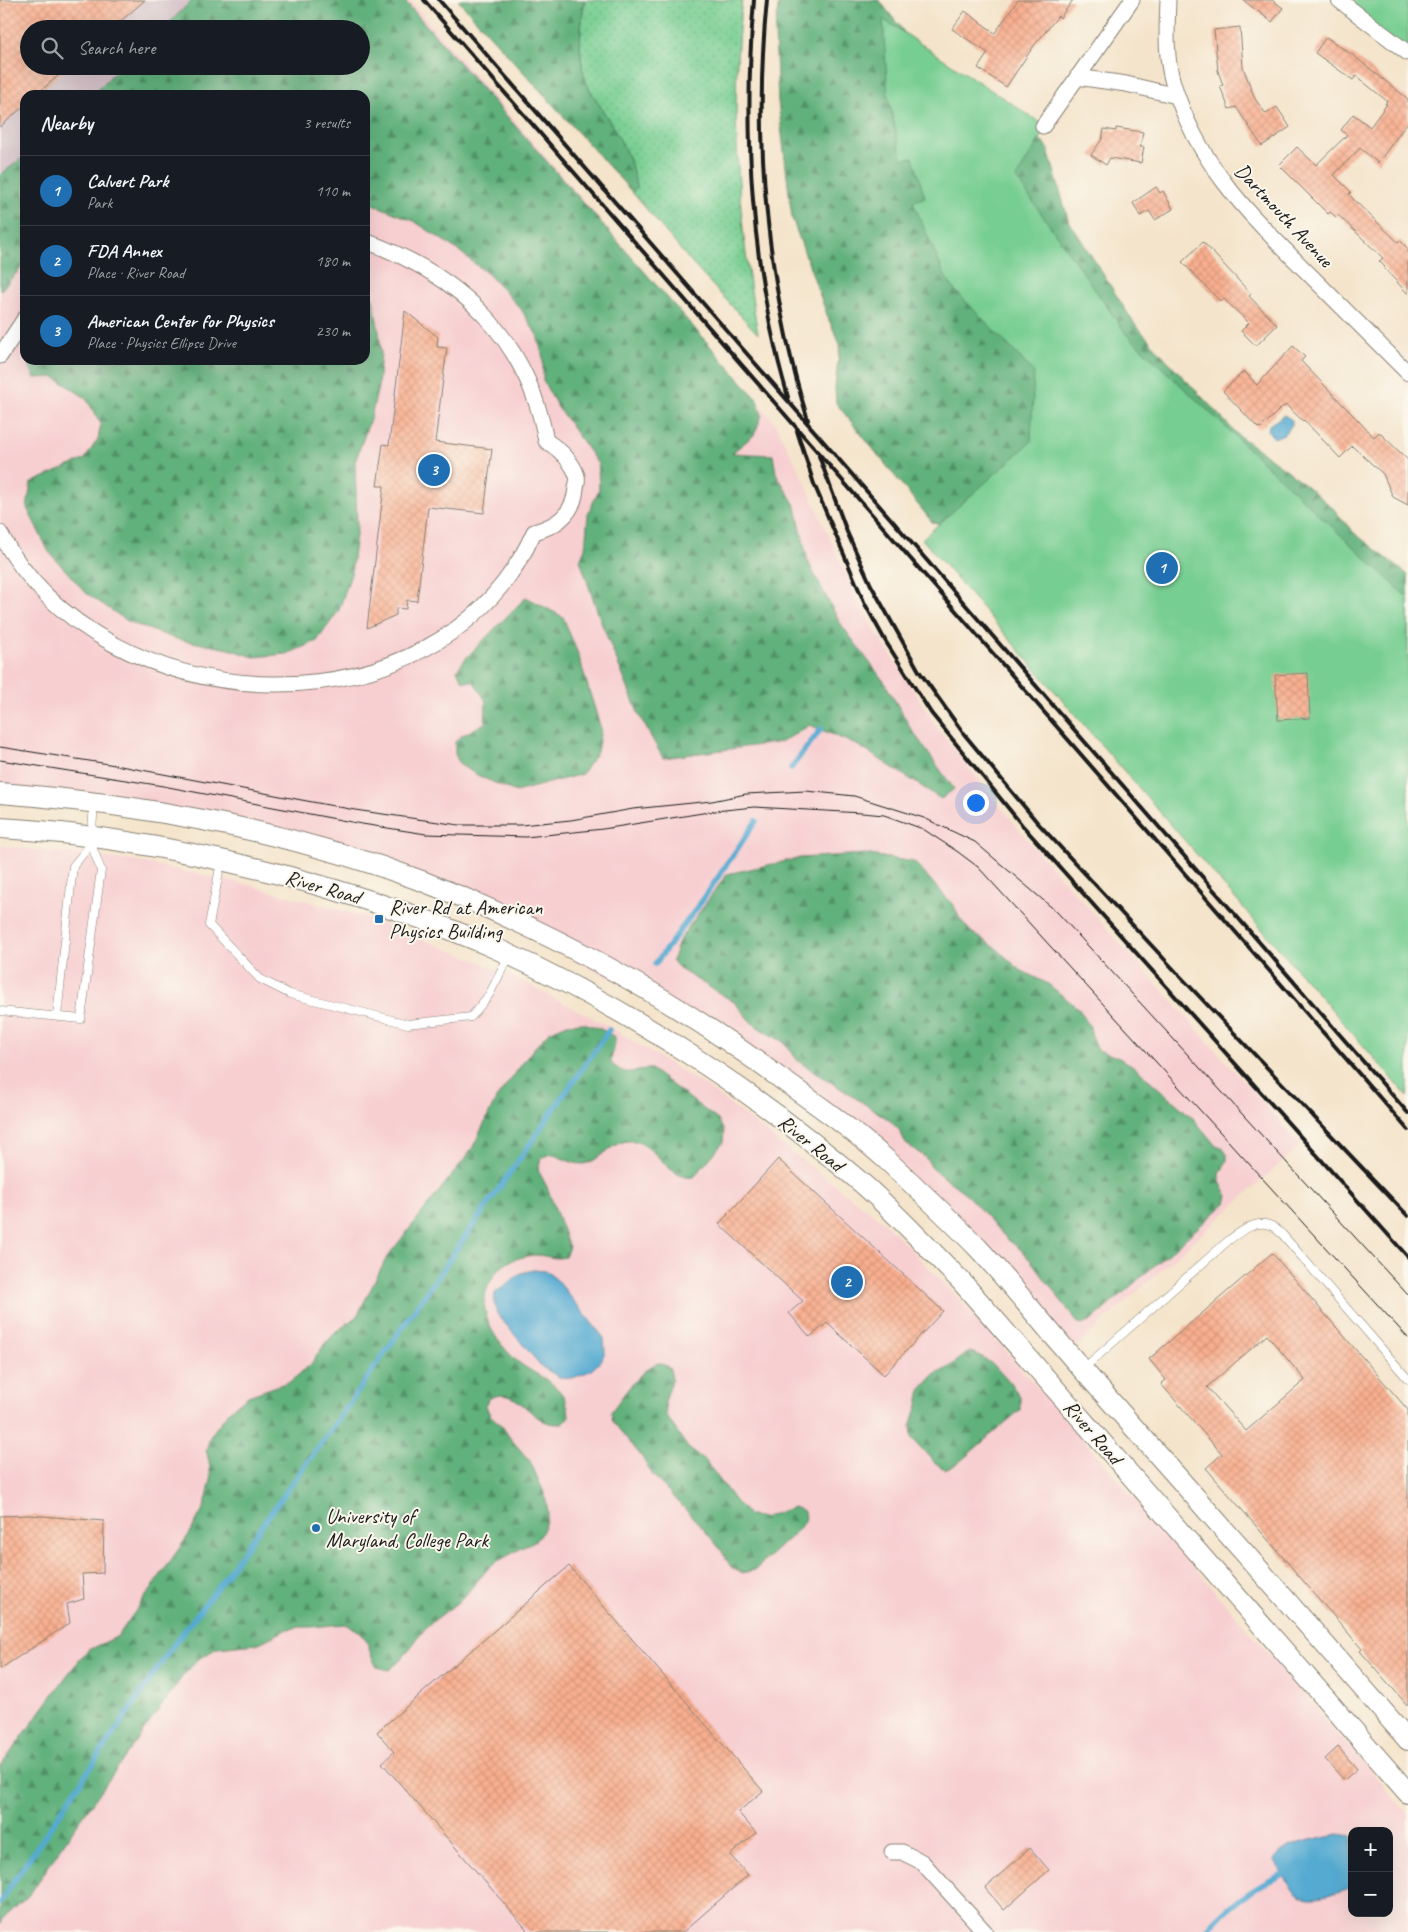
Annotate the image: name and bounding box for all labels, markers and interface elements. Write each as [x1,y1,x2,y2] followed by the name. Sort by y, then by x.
[20,20,370,75] search box
[38,34,66,62] icon: search
[78,36,155,60] text: Search here
[40,110,93,136] text: Nearby
[303,113,350,133] text: 3 results
[1229,158,1340,273] street label: Dartmouth Avenue
[87,169,168,193] text: Calvert Park
[52,181,60,201] text: 1
[316,181,350,201] text: 110 m
[87,193,112,213] text: Park
[87,239,162,263] text: FDA Annex
[52,251,60,271] text: 2
[316,251,350,271] text: 180 m
[87,263,185,283] text: Place · River Road
[87,309,274,333] text: American Center for Physics
[52,321,60,341] text: 3
[316,321,350,341] text: 230 m
[87,333,236,353] text: Place · Physics Ellipse Drive
[418,451,450,489] pin: 3
[1146,549,1178,587] pin: 1
[963,790,989,816] your location
[282,864,366,911] street label: River Road
[389,894,543,944] place label: River Rd at American Physics Building
[373,913,385,925] marker: River Rd at American Physics Building
[773,1109,851,1179] street label: River Road
[831,1263,863,1301] pin: 2
[1058,1394,1130,1472] street label: River Road
[326,1503,489,1553] place label: University of Maryland, College Park
[310,1522,322,1534] marker: University of Maryland, College Park
[1348,1827,1393,1917] map controls
[1348,1827,1393,1872] button: +
[1348,1872,1393,1917] button: −

